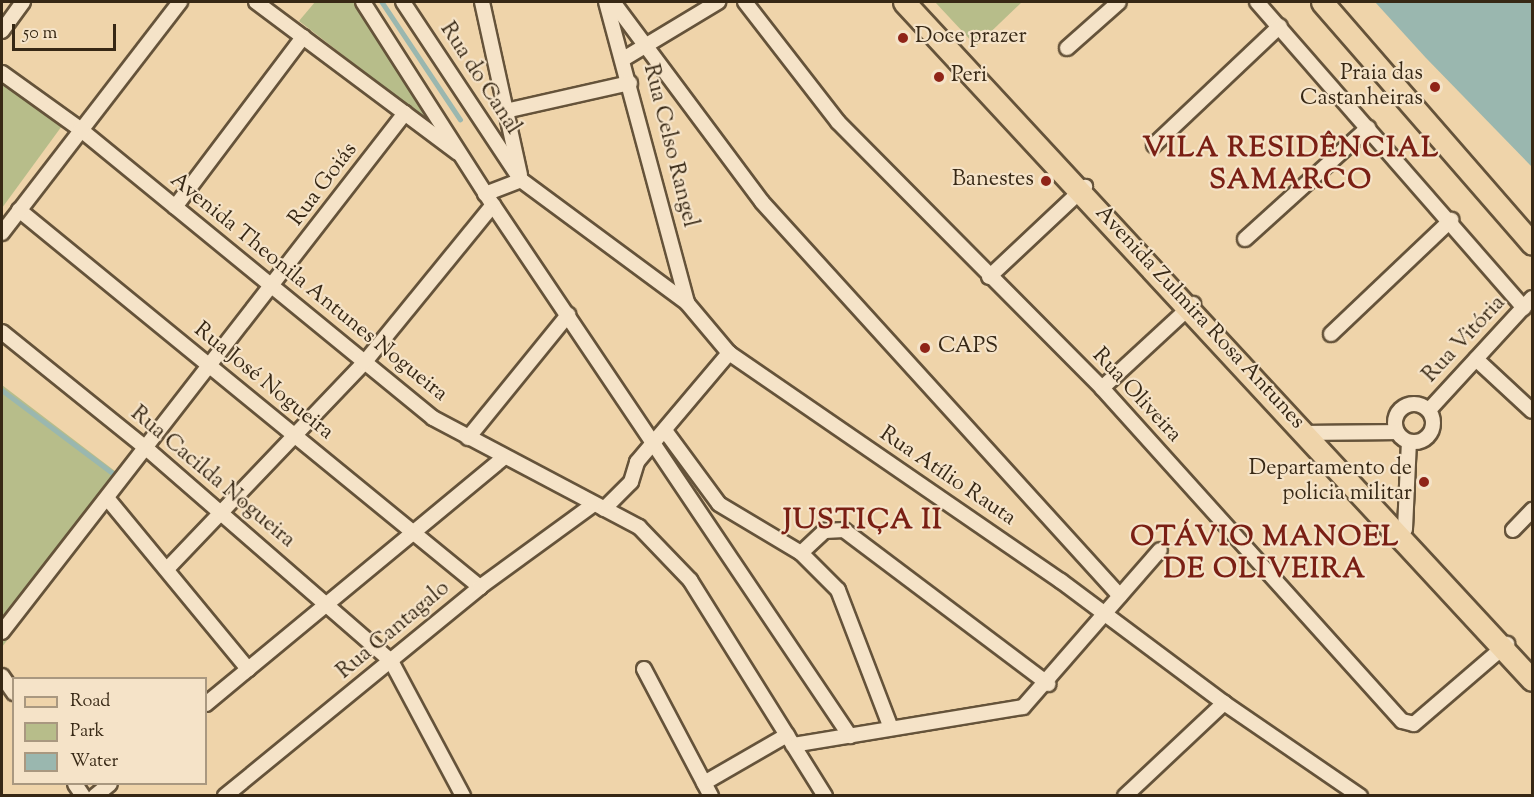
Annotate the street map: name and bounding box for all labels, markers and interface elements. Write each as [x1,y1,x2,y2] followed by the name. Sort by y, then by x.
[15,12,118,50] scale bar
[433,18,525,140] street label: Rua do Canal
[23,21,57,47] text: 50 m
[915,25,1027,51] place label: Doce prazer
[896,31,910,45] marker: Doce prazer
[1300,61,1423,112] place label: Praia das Castanheiras
[636,62,702,230] street label: Rua Celso Rangel
[951,64,987,90] place label: Peri
[932,70,946,84] marker: Peri
[1428,80,1442,94] marker: Praia das Castanheiras
[1142,132,1440,198] district label: VILA RESIDÊNCIAL SAMARCO
[284,138,364,232] street label: Rua Goiás
[164,168,452,408] street label: Avenida Theonila Antunes Nogueira
[952,168,1034,194] place label: Banestes
[1039,174,1053,188] marker: Banestes
[1088,201,1310,435] street label: Avenida Zulmira Rosa Antunes
[1418,291,1512,389] street label: Rua Vitória
[188,318,338,446] street label: Rua José Nogueira
[938,335,998,361] place label: CAPS
[916,339,934,357] marker: CAPS
[1086,343,1186,449] street label: Rua Oliveira
[124,401,300,555] street label: Rua Cacilda Nogueira
[874,422,1020,532] street label: Rua Atílio Rauta
[1249,456,1412,508] place label: Departamento de policia militar
[1417,475,1431,489] marker: Departamento de policia militar
[783,504,943,538] district label: JUSTIÇA II
[1130,521,1400,587] district label: OTÁVIO MANOEL DE OLIVEIRA
[332,576,456,686] street label: Rua Cantagalo
[12,677,207,785] legend
[70,689,110,715] text: Road
[70,719,104,745] text: Park
[70,749,118,775] text: Water

